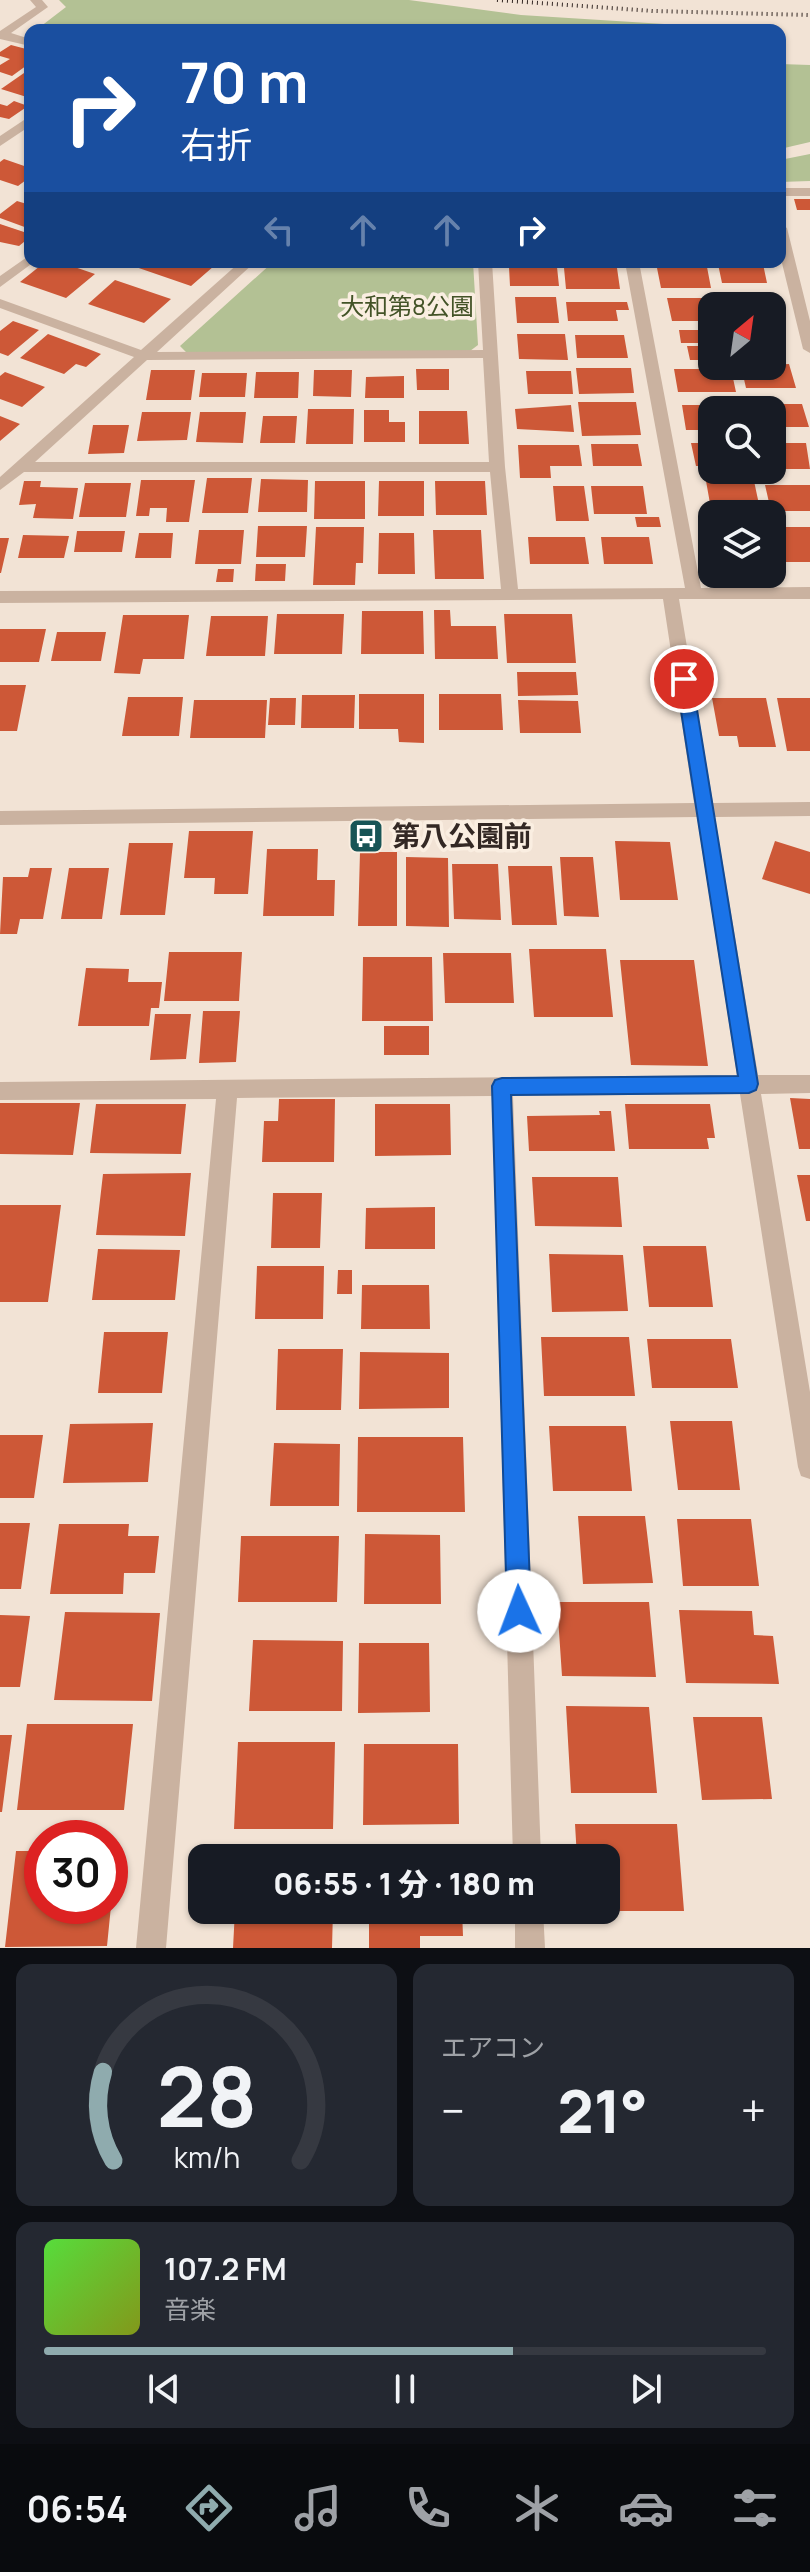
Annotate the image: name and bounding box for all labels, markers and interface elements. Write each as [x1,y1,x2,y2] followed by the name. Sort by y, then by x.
[180,43,308,120] text: 70 m
[48,56,152,160] icon: right
[180,120,252,169] text: 右折
[257,208,301,252] icon: left
[341,208,385,252] icon: ahead
[425,208,469,252] icon: ahead
[509,208,553,252] icon: right
[340,289,474,322] park label: 大和第8公園
[698,292,786,380] north arrow
[698,292,786,588] map controls
[698,396,786,484] button: search
[698,500,786,588] button: layers
[650,645,718,713] pin
[662,657,706,701] icon: arrive
[392,816,532,854] place label: 第八公園前
[347,817,385,855] bus stop icon: 第八公園前
[477,1569,561,1653] position arrow
[24,1820,128,1924] speed limit sign: 30
[273,1863,535,1904] text: 06:55 · 1 分 · 180 m
[441,2029,545,2065] text: エアコン
[156,2038,257,2152] text: 28
[557,2069,648,2151] text: 21°
[441,2080,465,2140] text: −
[741,2080,766,2140] text: +
[173,2138,240,2177] text: km/h
[164,2248,287,2289] text: 107.2 FM
[164,2291,216,2327] text: 音楽
[142,2367,186,2411] icon: previous
[383,2367,427,2411] icon: pause
[624,2367,668,2411] icon: next
[181,2480,237,2536] icon: directions
[290,2480,346,2536] icon: music
[400,2480,456,2536] icon: phone
[509,2480,565,2536] icon: climate
[618,2480,674,2536] icon: car
[727,2480,783,2536] icon: filters
[27,2484,128,2533] text: 06:54

